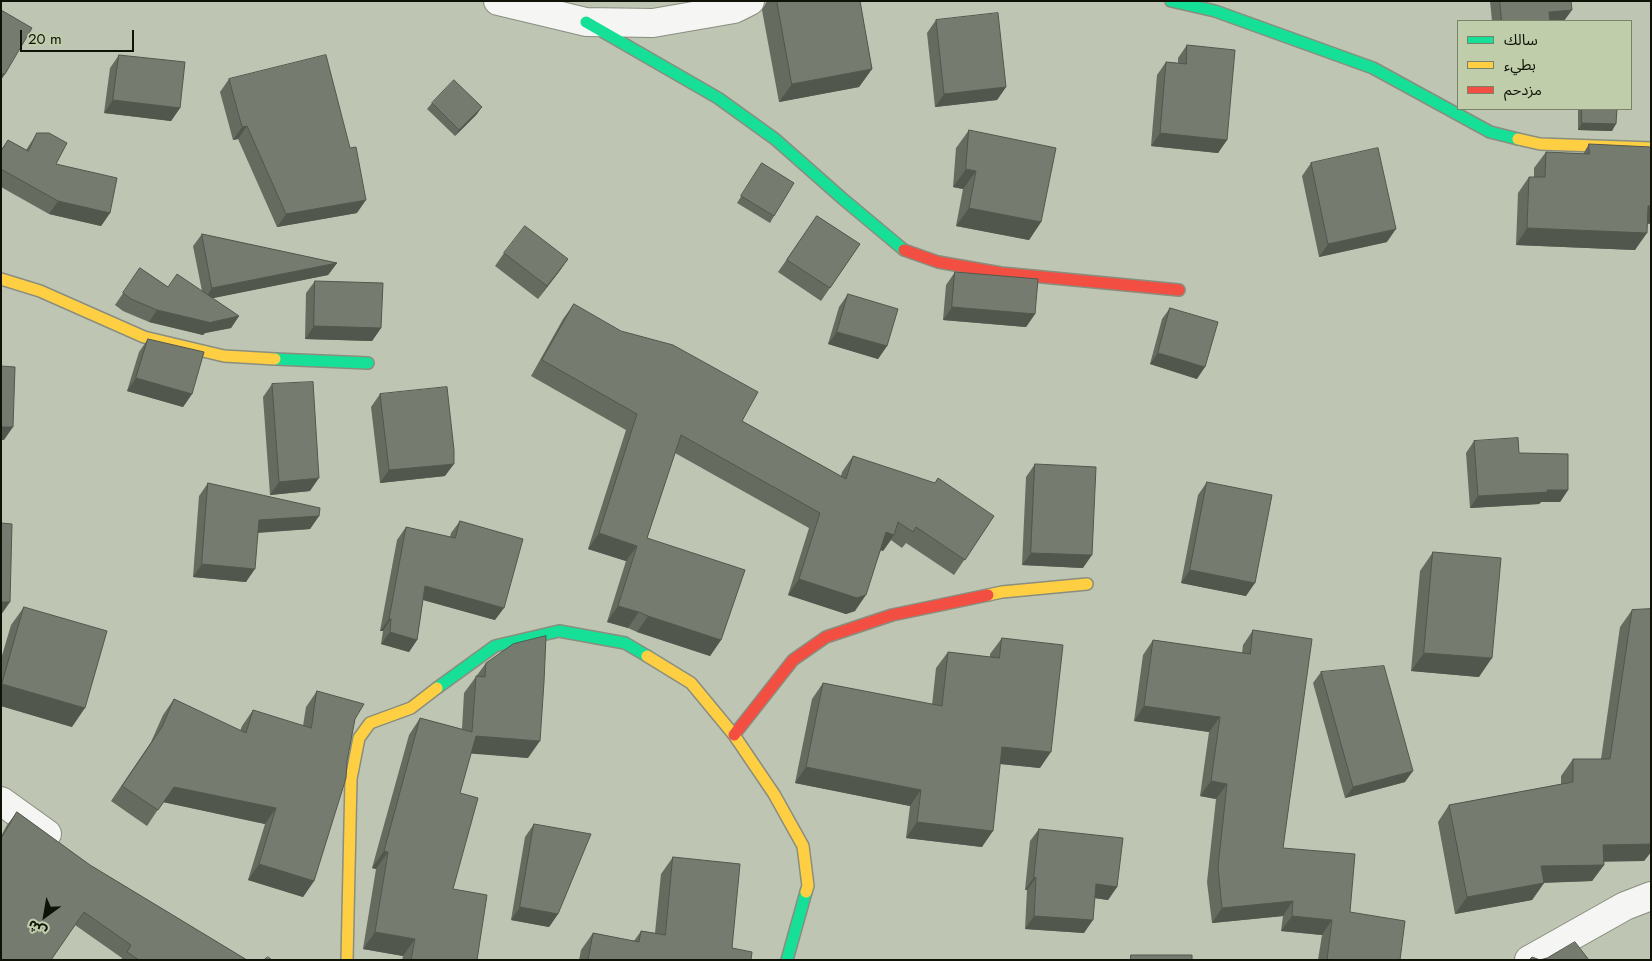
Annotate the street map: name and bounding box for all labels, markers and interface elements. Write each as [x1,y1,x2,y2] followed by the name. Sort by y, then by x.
[22,20,136,52] scale bar
[1457,20,1632,110] legend
[28,28,62,50] text: 20 m
[1504,29,1538,51] text: سالك
[1504,54,1536,76] text: بطيء
[1504,79,1542,101] text: مزدحم
[20,891,70,941] north arrow
[24,915,50,942] text: ش

